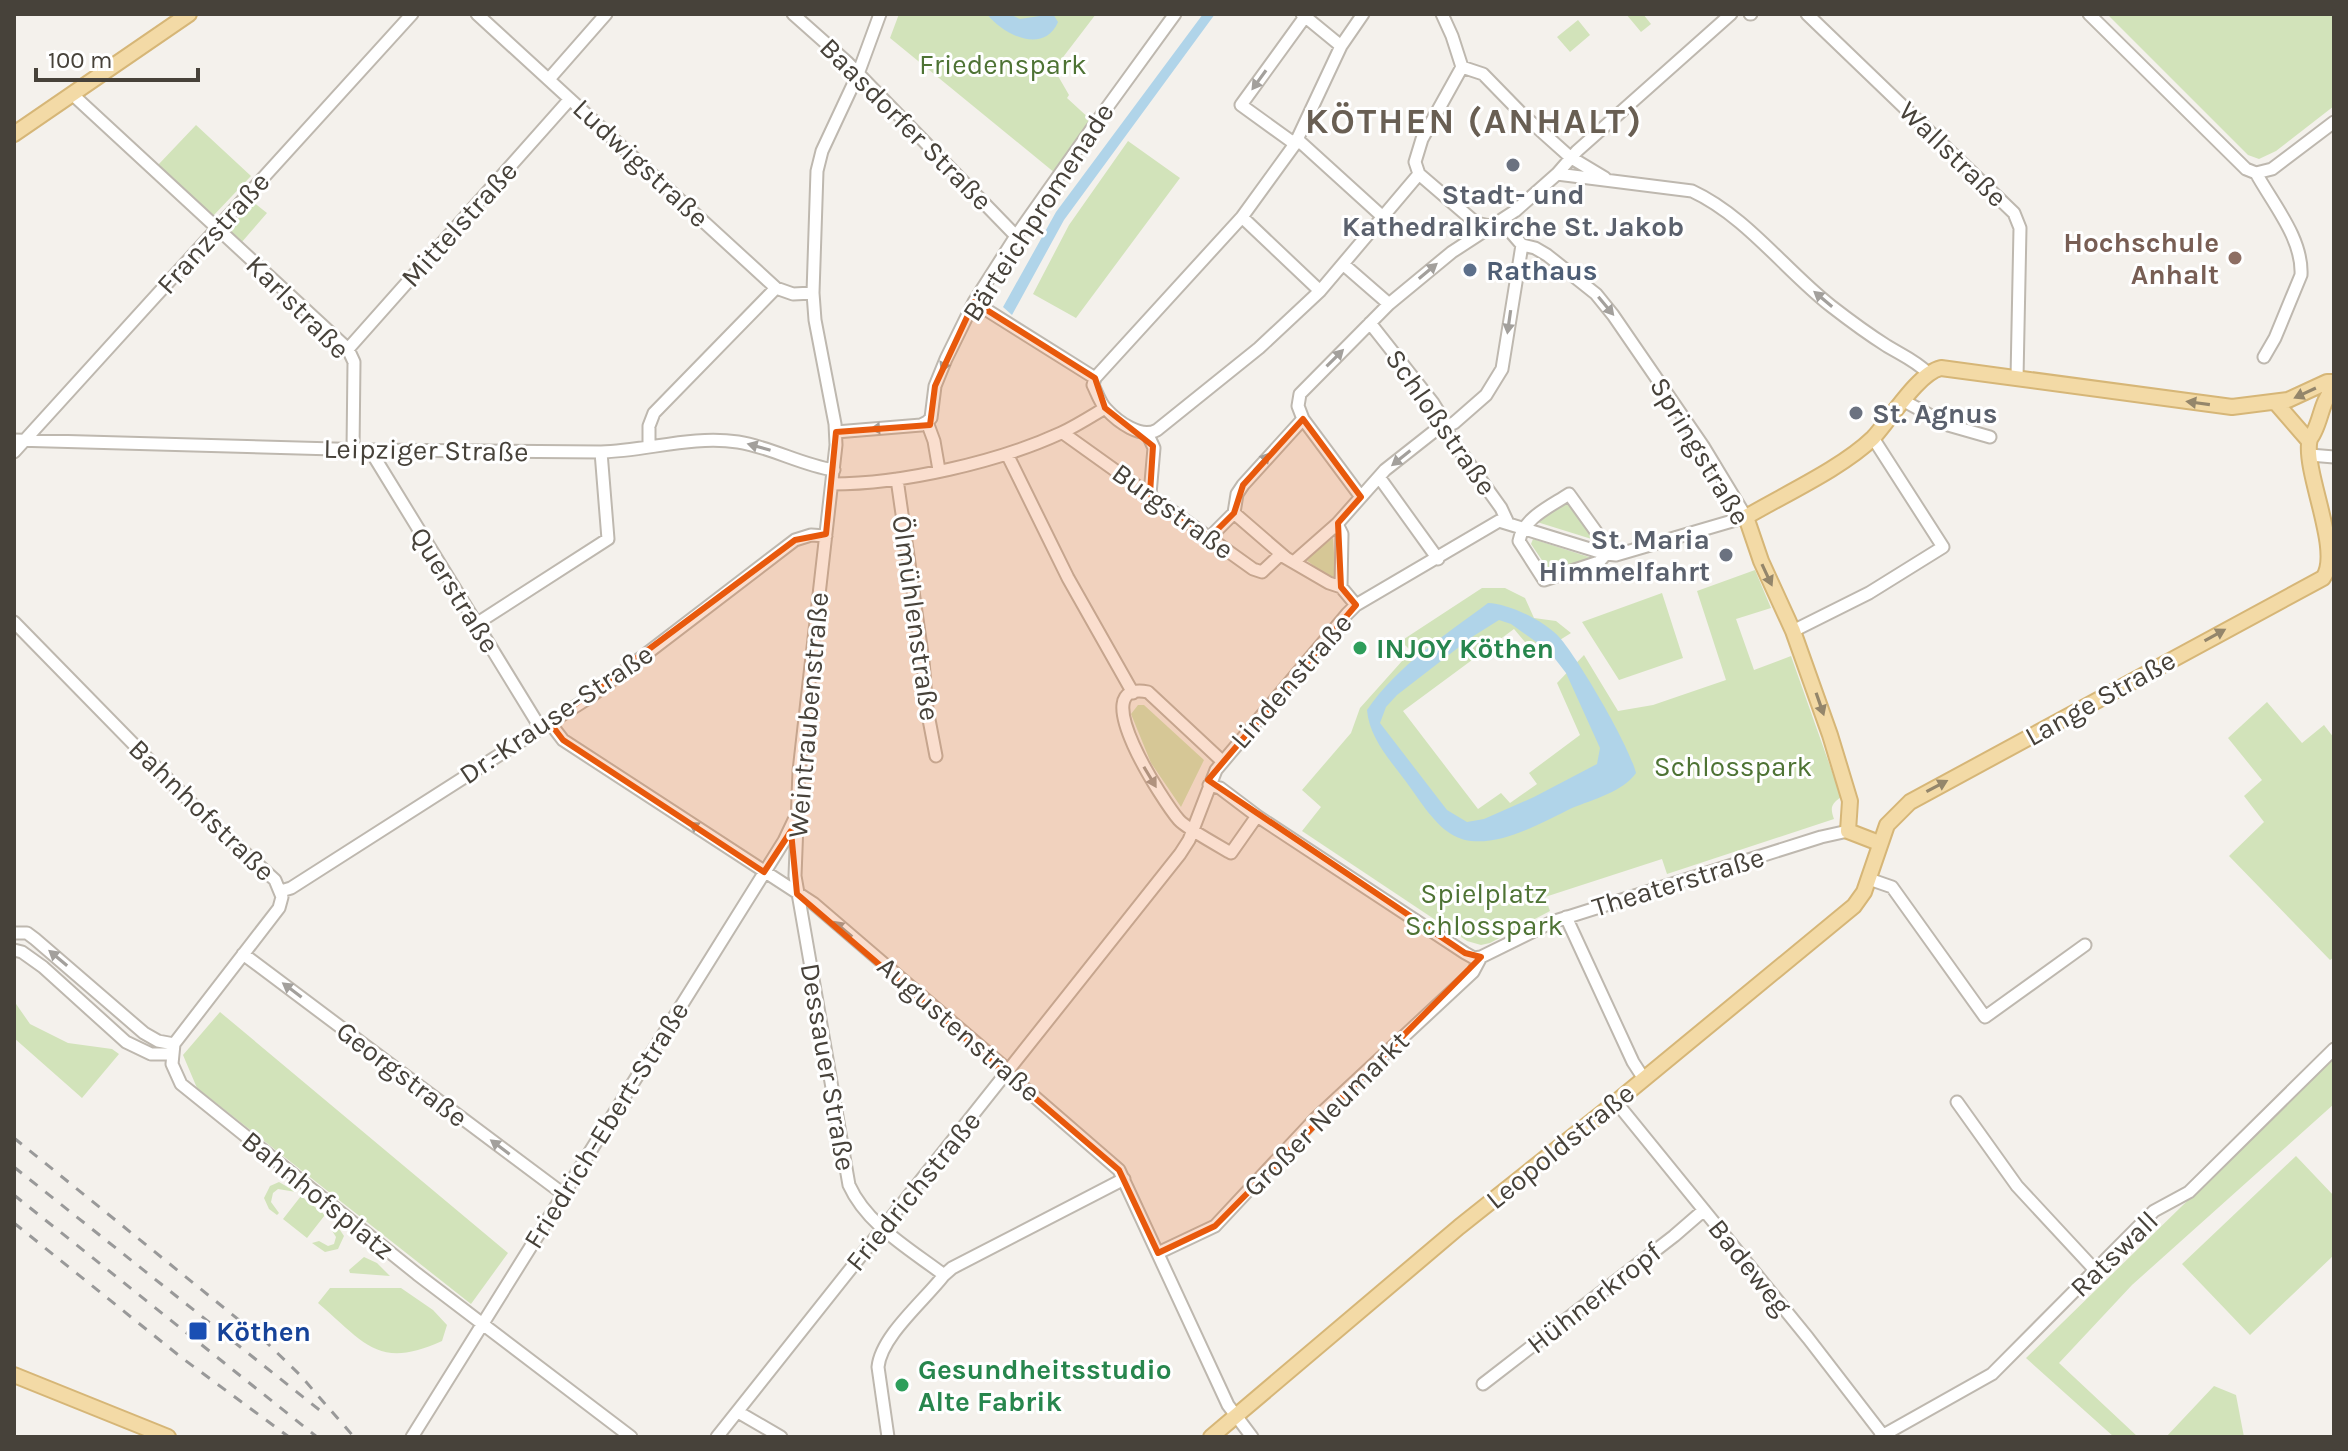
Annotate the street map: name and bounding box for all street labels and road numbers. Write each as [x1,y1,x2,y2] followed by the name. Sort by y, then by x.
[813,31,999,217] street label: Baasdorfer Straße
[566,92,716,234] street label: Ludwigstraße
[1892,94,2014,214] street label: Wallstraße
[955,97,1121,327] street label: Bärteichpromenade
[394,154,524,294] street label: Mittelstraße
[150,165,276,301] street label: Franzstraße
[239,248,357,366] street label: Karlstraße
[1378,343,1504,501] street label: Schloßstraße
[1643,371,1757,531] street label: Springstraße
[323,432,529,468] street label: Leipziger Straße
[1106,456,1240,566] street label: Burgstraße
[885,513,947,723] street label: Ölmühlenstraße
[403,521,507,659] street label: Querstraße
[781,591,835,839] street label: Weintraubenstraße
[1223,607,1359,755] street label: Lindenstraße
[453,637,659,791] street label: Dr.-Krause-Straße
[2019,643,2181,753] street label: Lange Straße
[122,732,282,888] street label: Bahnhofstraße
[1588,840,1768,924] street label: Theaterstraße
[871,949,1047,1109] street label: Augustenstraße
[793,961,863,1173] street label: Dessauer Straße
[516,995,696,1255] street label: Friedrich-Ebert-Straße
[330,1014,474,1134] street label: Georgstraße
[1236,1024,1416,1204] street label: Großer Neumarkt
[1479,1076,1641,1216] street label: Leopoldstraße
[838,1104,988,1278] street label: Friedrichstraße
[235,1124,401,1266] street label: Bahnhofsplatz
[2063,1204,2165,1304] street label: Ratswall
[1701,1212,1799,1322] street label: Badeweg
[1520,1235,1668,1361] street label: Hühnerkropf

